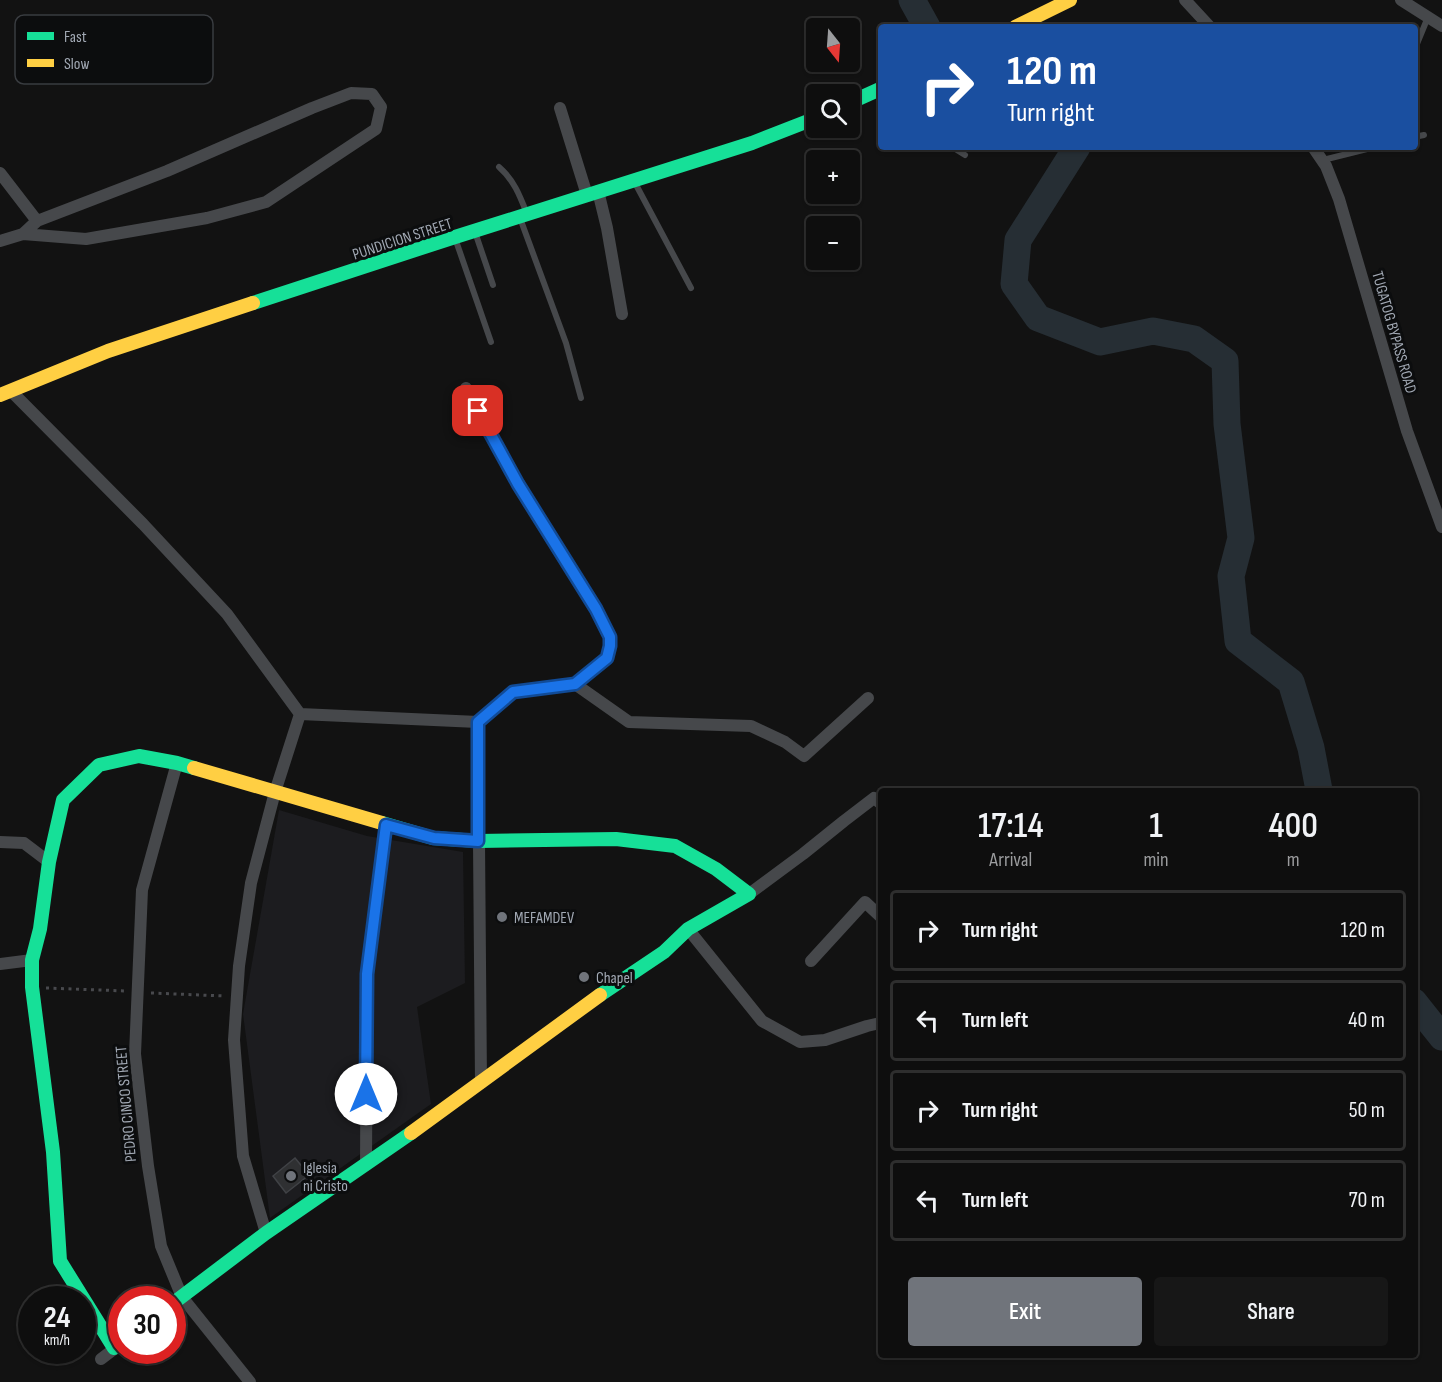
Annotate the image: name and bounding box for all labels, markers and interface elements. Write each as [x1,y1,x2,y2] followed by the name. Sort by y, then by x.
[15,15,213,84] legend
[806,18,860,72] north arrow
[806,18,860,270] map controls
[64,28,87,47] text: Fast
[1007,46,1097,97] text: 120 m
[908,48,986,126] icon: right
[64,55,89,74] text: Slow
[806,84,860,138] button: search
[1007,97,1094,129] text: Turn right
[806,150,860,204] button: +
[350,214,455,265] street label: PUNDICION STREET
[806,216,860,270] button: −
[1367,269,1420,396] street label: TUGATOG BYPASS ROAD
[452,385,503,436] pin
[461,394,494,427] icon: arrive
[978,805,1043,848] text: 17:14
[1149,805,1163,848] text: 1
[1269,805,1318,848] text: 400
[989,848,1032,872] text: Arrival
[1143,848,1169,872] text: min
[1287,848,1300,872] text: m
[514,909,575,928] place label: MEFAMDEV
[495,910,509,924] marker: MEFAMDEV
[911,914,944,947] icon: right
[962,917,1038,944] text: Turn right
[1341,917,1385,944] text: 120 m
[596,969,633,988] place label: Chapel
[577,970,591,984] marker: Chapel
[911,1004,944,1037] icon: left
[962,1007,1028,1034] text: Turn left
[1348,1007,1385,1034] text: 40 m
[112,1045,141,1163] street label: PEDRO CINCO STREET
[334,1062,398,1126] position arrow
[911,1094,944,1127] icon: right
[962,1097,1038,1124] text: Turn right
[1349,1097,1385,1124] text: 50 m
[303,1159,348,1196] place label: Iglesia ni Cristo
[284,1169,298,1183] marker: Iglesia ni Cristo
[911,1184,944,1217] icon: left
[962,1187,1028,1214] text: Turn left
[1349,1187,1385,1214] text: 70 m
[908,1277,1142,1346] button: Exit
[1154,1277,1388,1346] button: Share
[108,1286,186,1364] speed limit sign: 30
[44,1300,70,1336] text: 24
[44,1331,70,1350] text: km/h

